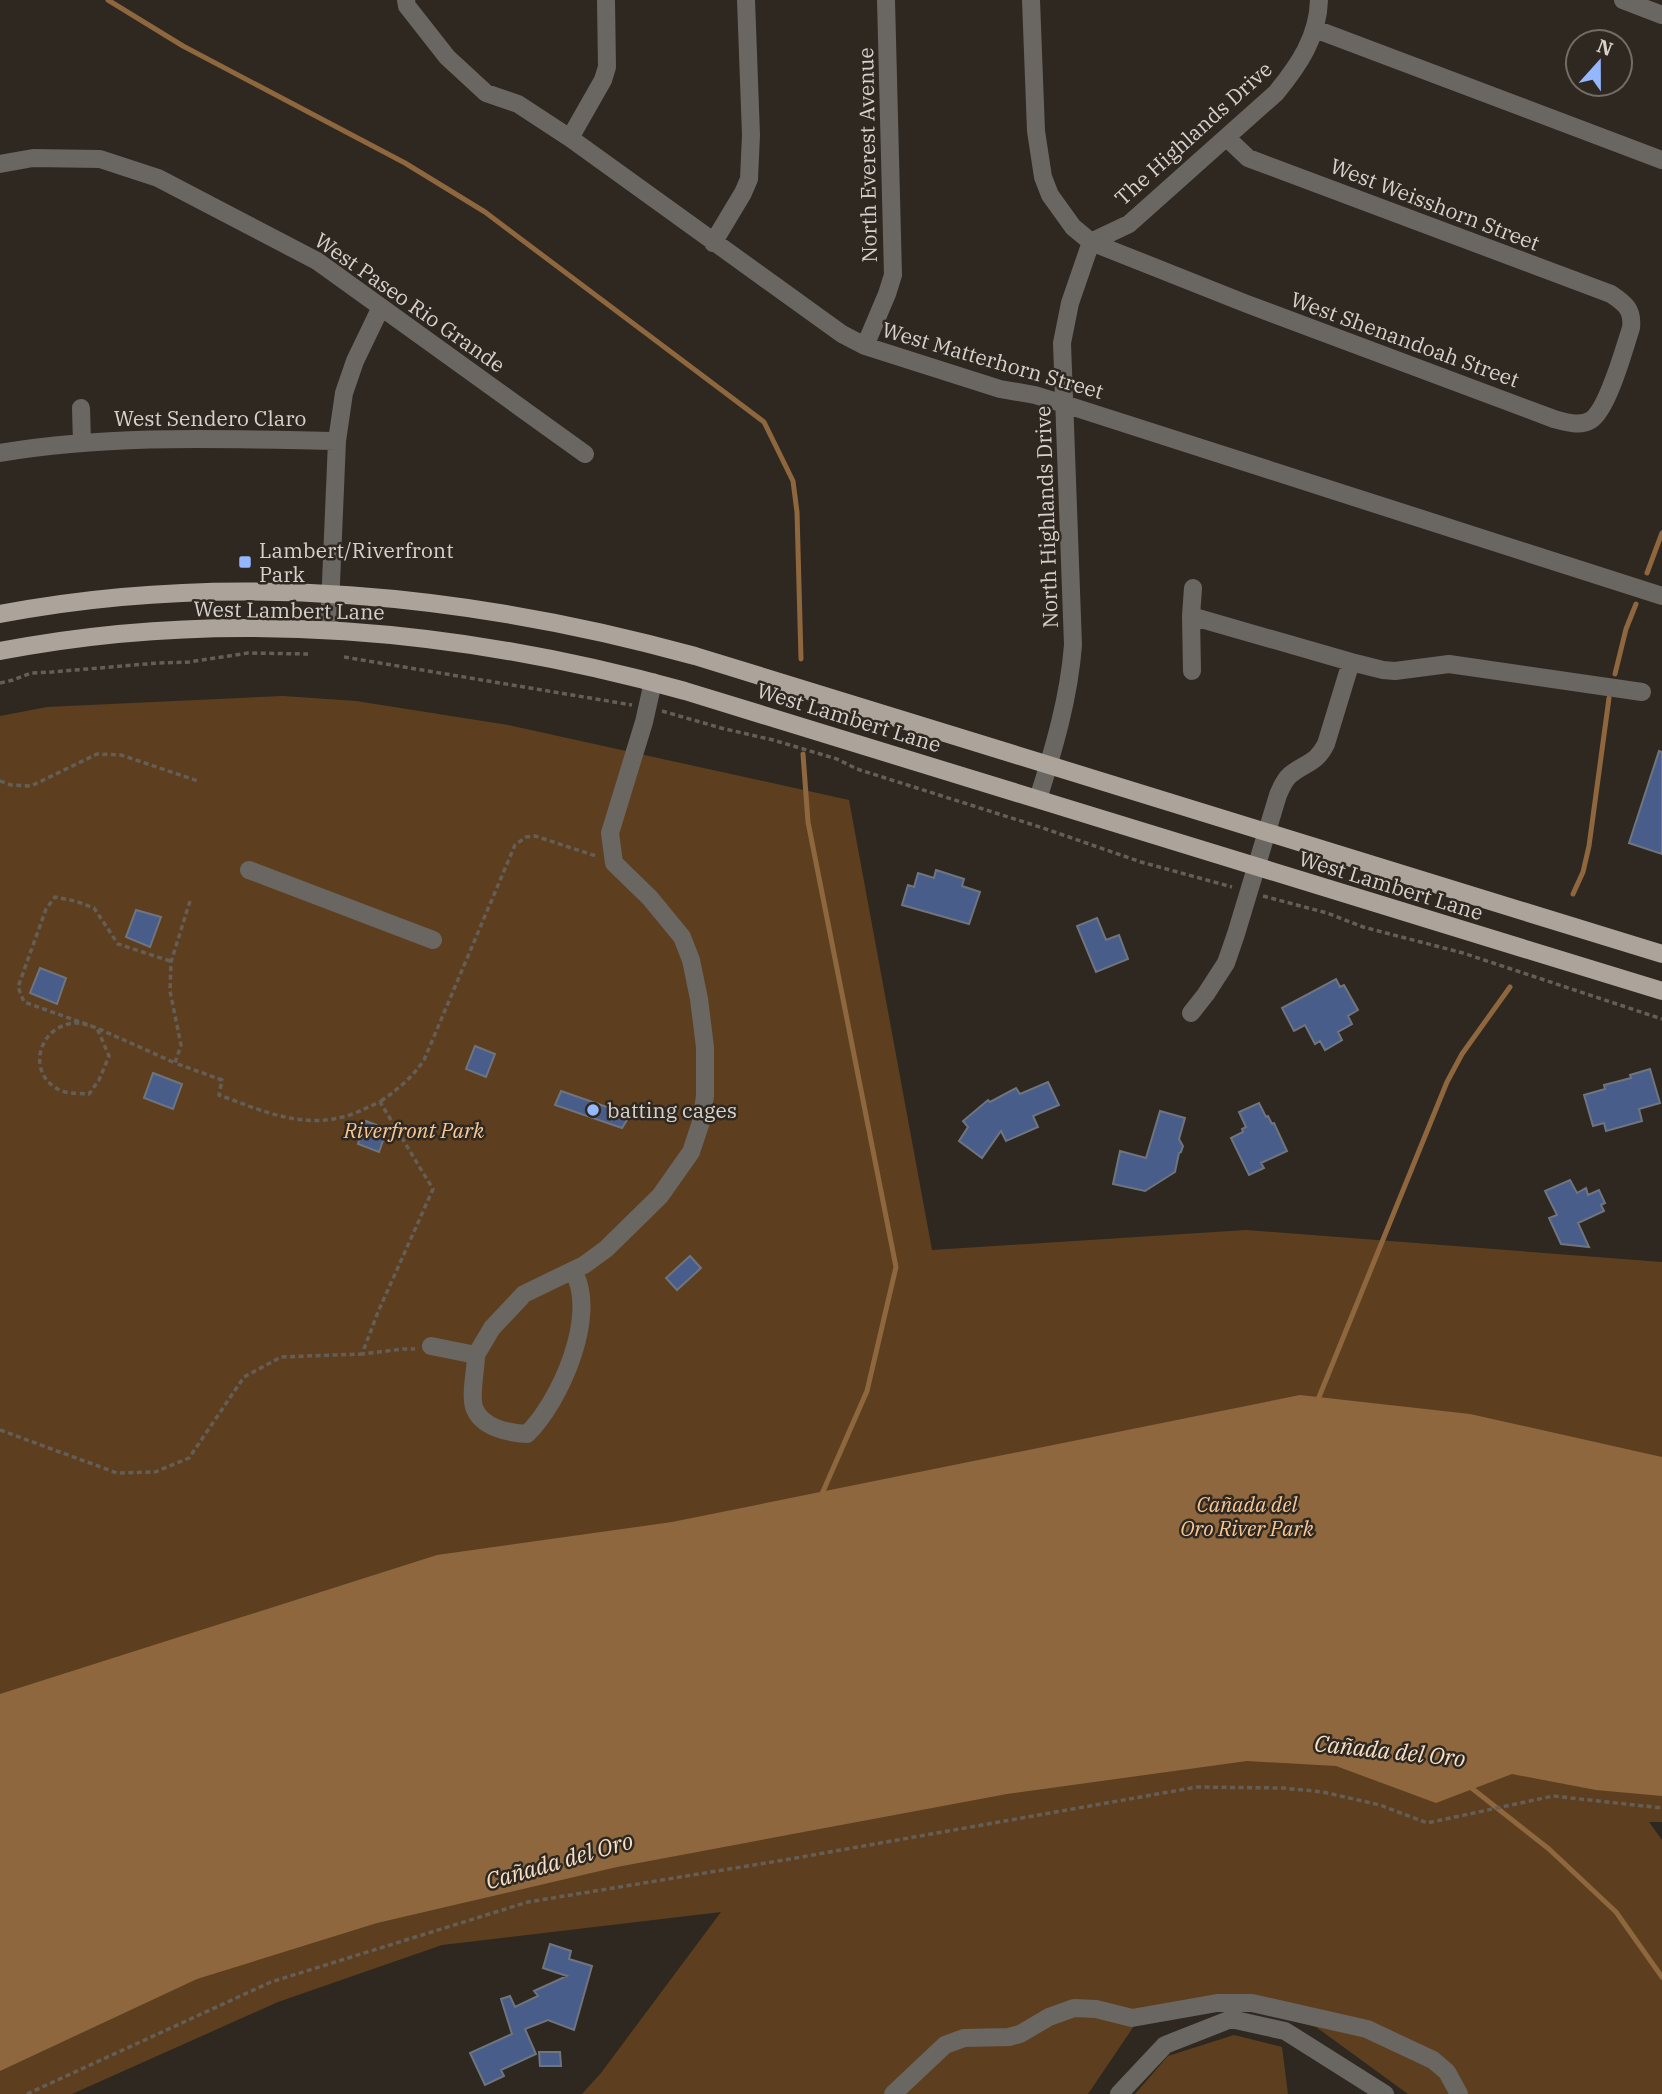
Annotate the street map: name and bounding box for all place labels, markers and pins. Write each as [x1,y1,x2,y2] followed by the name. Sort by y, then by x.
[259,536,454,588] place label: Lambert/Riverfront Park
[237,554,253,570] marker: Lambert/Riverfront Park
[607,1096,737,1124] place label: batting cages
[585,1102,601,1118] marker: batting cages

